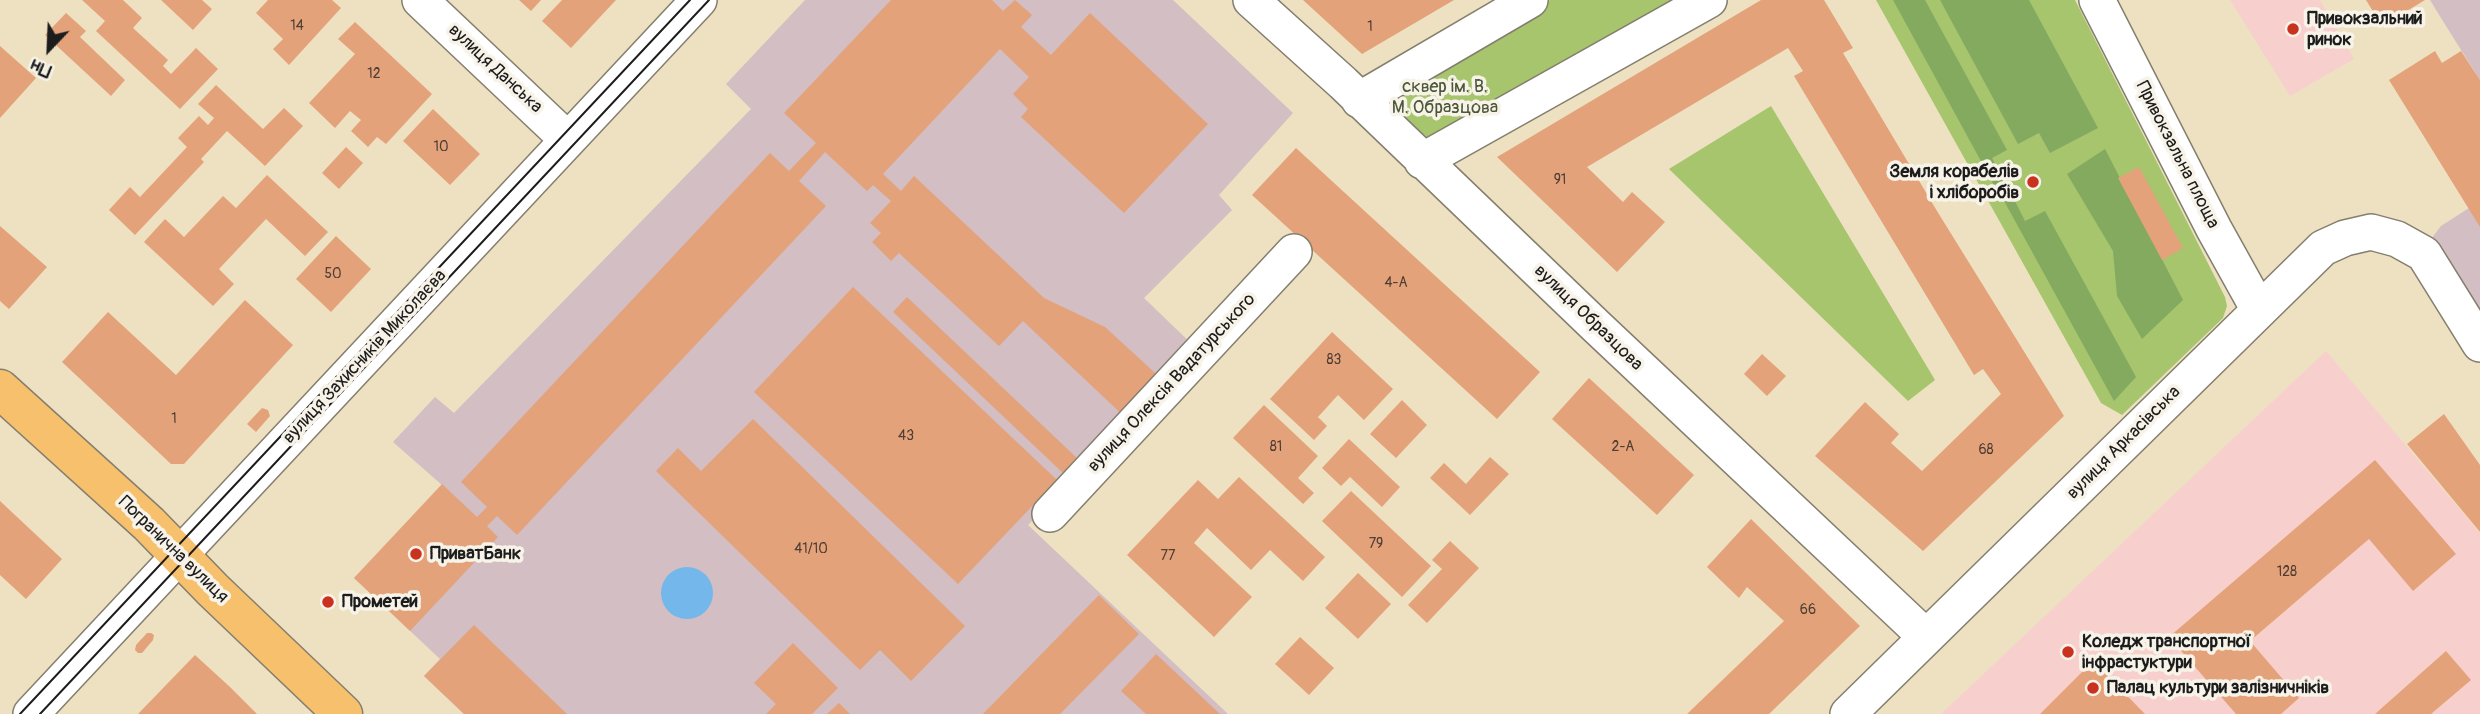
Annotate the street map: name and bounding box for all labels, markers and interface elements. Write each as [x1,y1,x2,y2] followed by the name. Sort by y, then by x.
[2307,8,2423,50] place label: Привокзальний ринок
[14,14,84,84] north arrow
[290,18,304,34] house number: 14
[1367,19,1373,35] house number: 1
[443,20,547,118] street label: вулиця Данська
[2285,21,2301,37] marker: Привокзальний ринок
[26,53,55,83] text: Пн
[367,66,381,82] house number: 12
[1392,76,1498,119] park label: сквер ім. В. М. Образцова
[2131,78,2223,232] street label: Привокзальна площа
[433,139,449,155] house number: 10
[1890,161,2019,204] place label: Земля корабелів і хліборобів
[1554,172,1566,188] house number: 91
[2025,174,2041,190] marker: Земля корабелів і хліборобів
[1529,261,1647,375] street label: вулиця Образцова
[279,266,451,448] street label: вулиця Захисників Миколаєва
[324,266,342,282] house number: 50
[1384,275,1408,291] house number: 4-А
[1083,289,1261,477] street label: вулиця Олексія Вадатурського
[1327,352,1341,368] house number: 83
[2063,382,2185,504] street label: вулиця Аркасівська
[171,411,177,427] house number: 1
[898,428,914,444] house number: 43
[1270,439,1282,455] house number: 81
[1612,439,1634,455] house number: 2-А
[1978,442,1994,458] house number: 68
[113,492,233,608] street label: Погранична вулиця
[1369,536,1383,552] house number: 79
[794,541,828,557] house number: 41/10
[430,543,521,565] place label: ПриватБанк
[408,546,424,562] marker: ПриватБанк
[1161,548,1175,564] house number: 77
[2277,564,2297,580] house number: 128
[342,591,418,613] place label: Прометей
[320,594,336,610] marker: Прометей
[1800,602,1816,618] house number: 66
[2082,631,2252,674] place label: Коледж транспортної інфрастуктури
[2060,644,2076,660] marker: Коледж транспортної інфрастуктури
[2107,677,2329,699] place label: Палац культури залізничніків
[2085,680,2101,696] marker: Палац культури залізничніків

